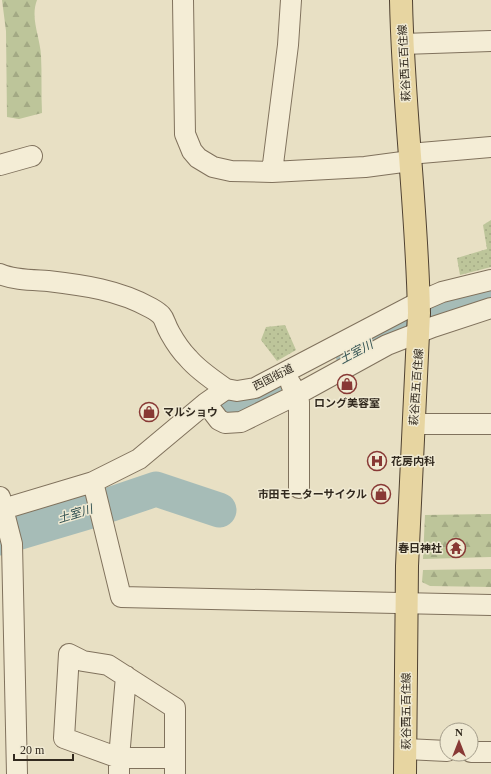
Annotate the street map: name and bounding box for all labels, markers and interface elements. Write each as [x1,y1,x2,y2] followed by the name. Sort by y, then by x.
[396,24,412,102] street label: 萩谷西五百住線
[337,336,377,367] water label: 土室川
[407,348,425,426] street label: 萩谷西五百住線
[251,362,295,392] street label: 西国街道
[336,373,358,395] shop icon: ロング美容室
[314,397,380,409] place label: ロング美容室
[138,401,160,423] shop icon: マルショウ
[163,406,218,418] place label: マルショウ
[366,450,388,472] hospital icon: 花房内科
[391,455,435,467] place label: 花房内科
[370,483,392,505] shop icon: 市田モーターサイクル
[258,488,367,500] place label: 市田モーターサイクル
[56,501,96,526] water label: 土室川
[445,537,467,559] temple icon: 春日神社
[398,542,442,554] place label: 春日神社
[400,673,412,750] street label: 萩谷西五百住線
[439,722,479,762] north arrow
[455,726,463,738] text: N
[14,736,73,762] scale bar
[20,743,45,757] text: 20 m

